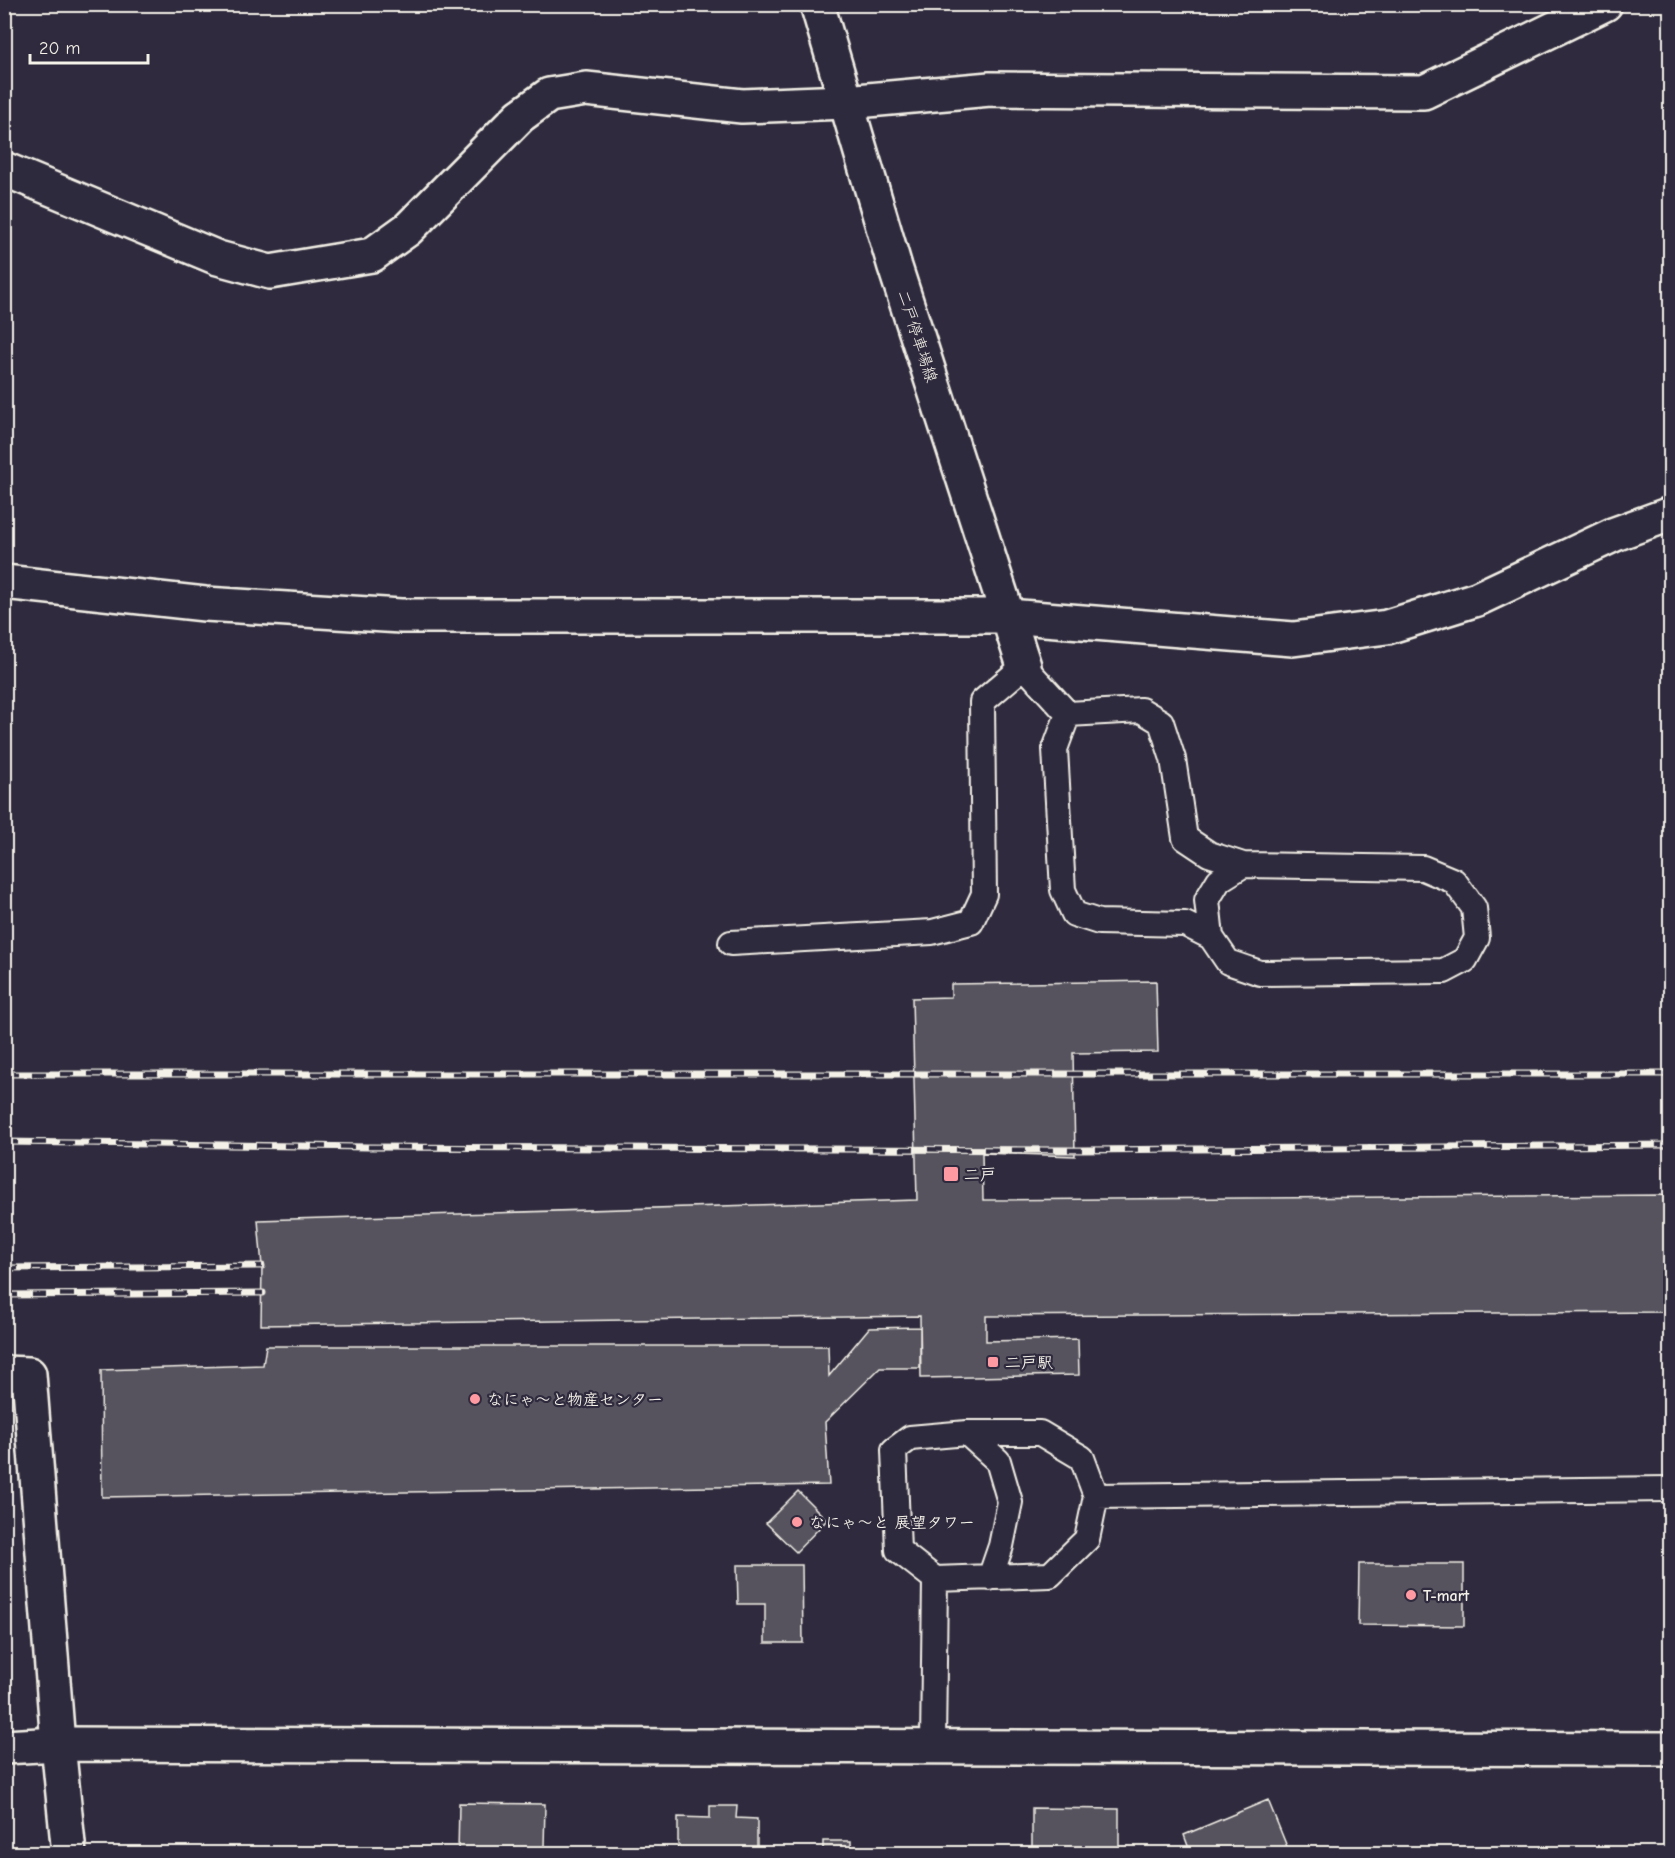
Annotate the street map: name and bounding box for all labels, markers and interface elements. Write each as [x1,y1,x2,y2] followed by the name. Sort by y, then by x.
[30,27,148,65] scale bar
[39,38,80,59] text: 20 m
[894,288,940,385] street label: 二戸停車場線
[942,1165,960,1183] marker: 二戸
[964,1166,996,1184] place label: 二戸
[1005,1354,1053,1372] place label: 二戸駅
[986,1355,1000,1369] marker: 二戸駅
[487,1391,663,1409] place label: なにゃ～と物産センター
[468,1392,482,1406] marker: なにゃ～と物産センター
[809,1514,975,1532] place label: なにゃ～と 展望タワー
[790,1515,804,1529] marker: なにゃ～と 展望タワー
[1423,1587,1470,1605] place label: T-mart
[1404,1588,1418,1602] marker: T-mart

